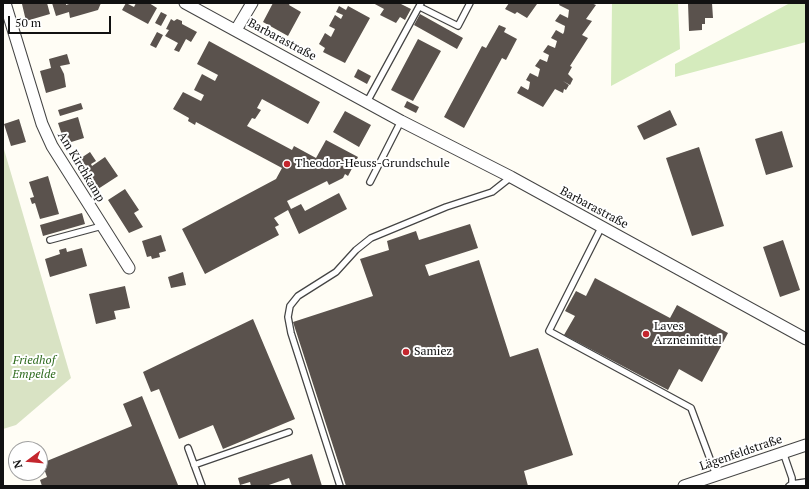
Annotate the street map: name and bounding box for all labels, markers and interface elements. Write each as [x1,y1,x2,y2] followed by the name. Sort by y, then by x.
[10,8,113,34] scale bar
[15,15,41,30] text: 50 m
[245,16,319,64] street label: Barbarastraße
[54,129,108,205] street label: Am Kirchkamp
[295,157,450,171] place label: Theodor-Heuss-Grundschule
[282,159,292,169] marker: Theodor-Heuss-Grundschule
[557,184,631,232] street label: Barbarastraße
[654,320,722,348] place label: Laves Arzneimittel
[641,329,651,339] marker: Laves Arzneimittel
[414,345,452,359] place label: Samiez
[401,347,411,357] marker: Samiez
[12,354,56,382] park label: Friedhof Empelde
[698,432,784,474] street label: Lägenfeldstraße
[8,441,48,481] north arrow
[10,458,25,470] text: N

